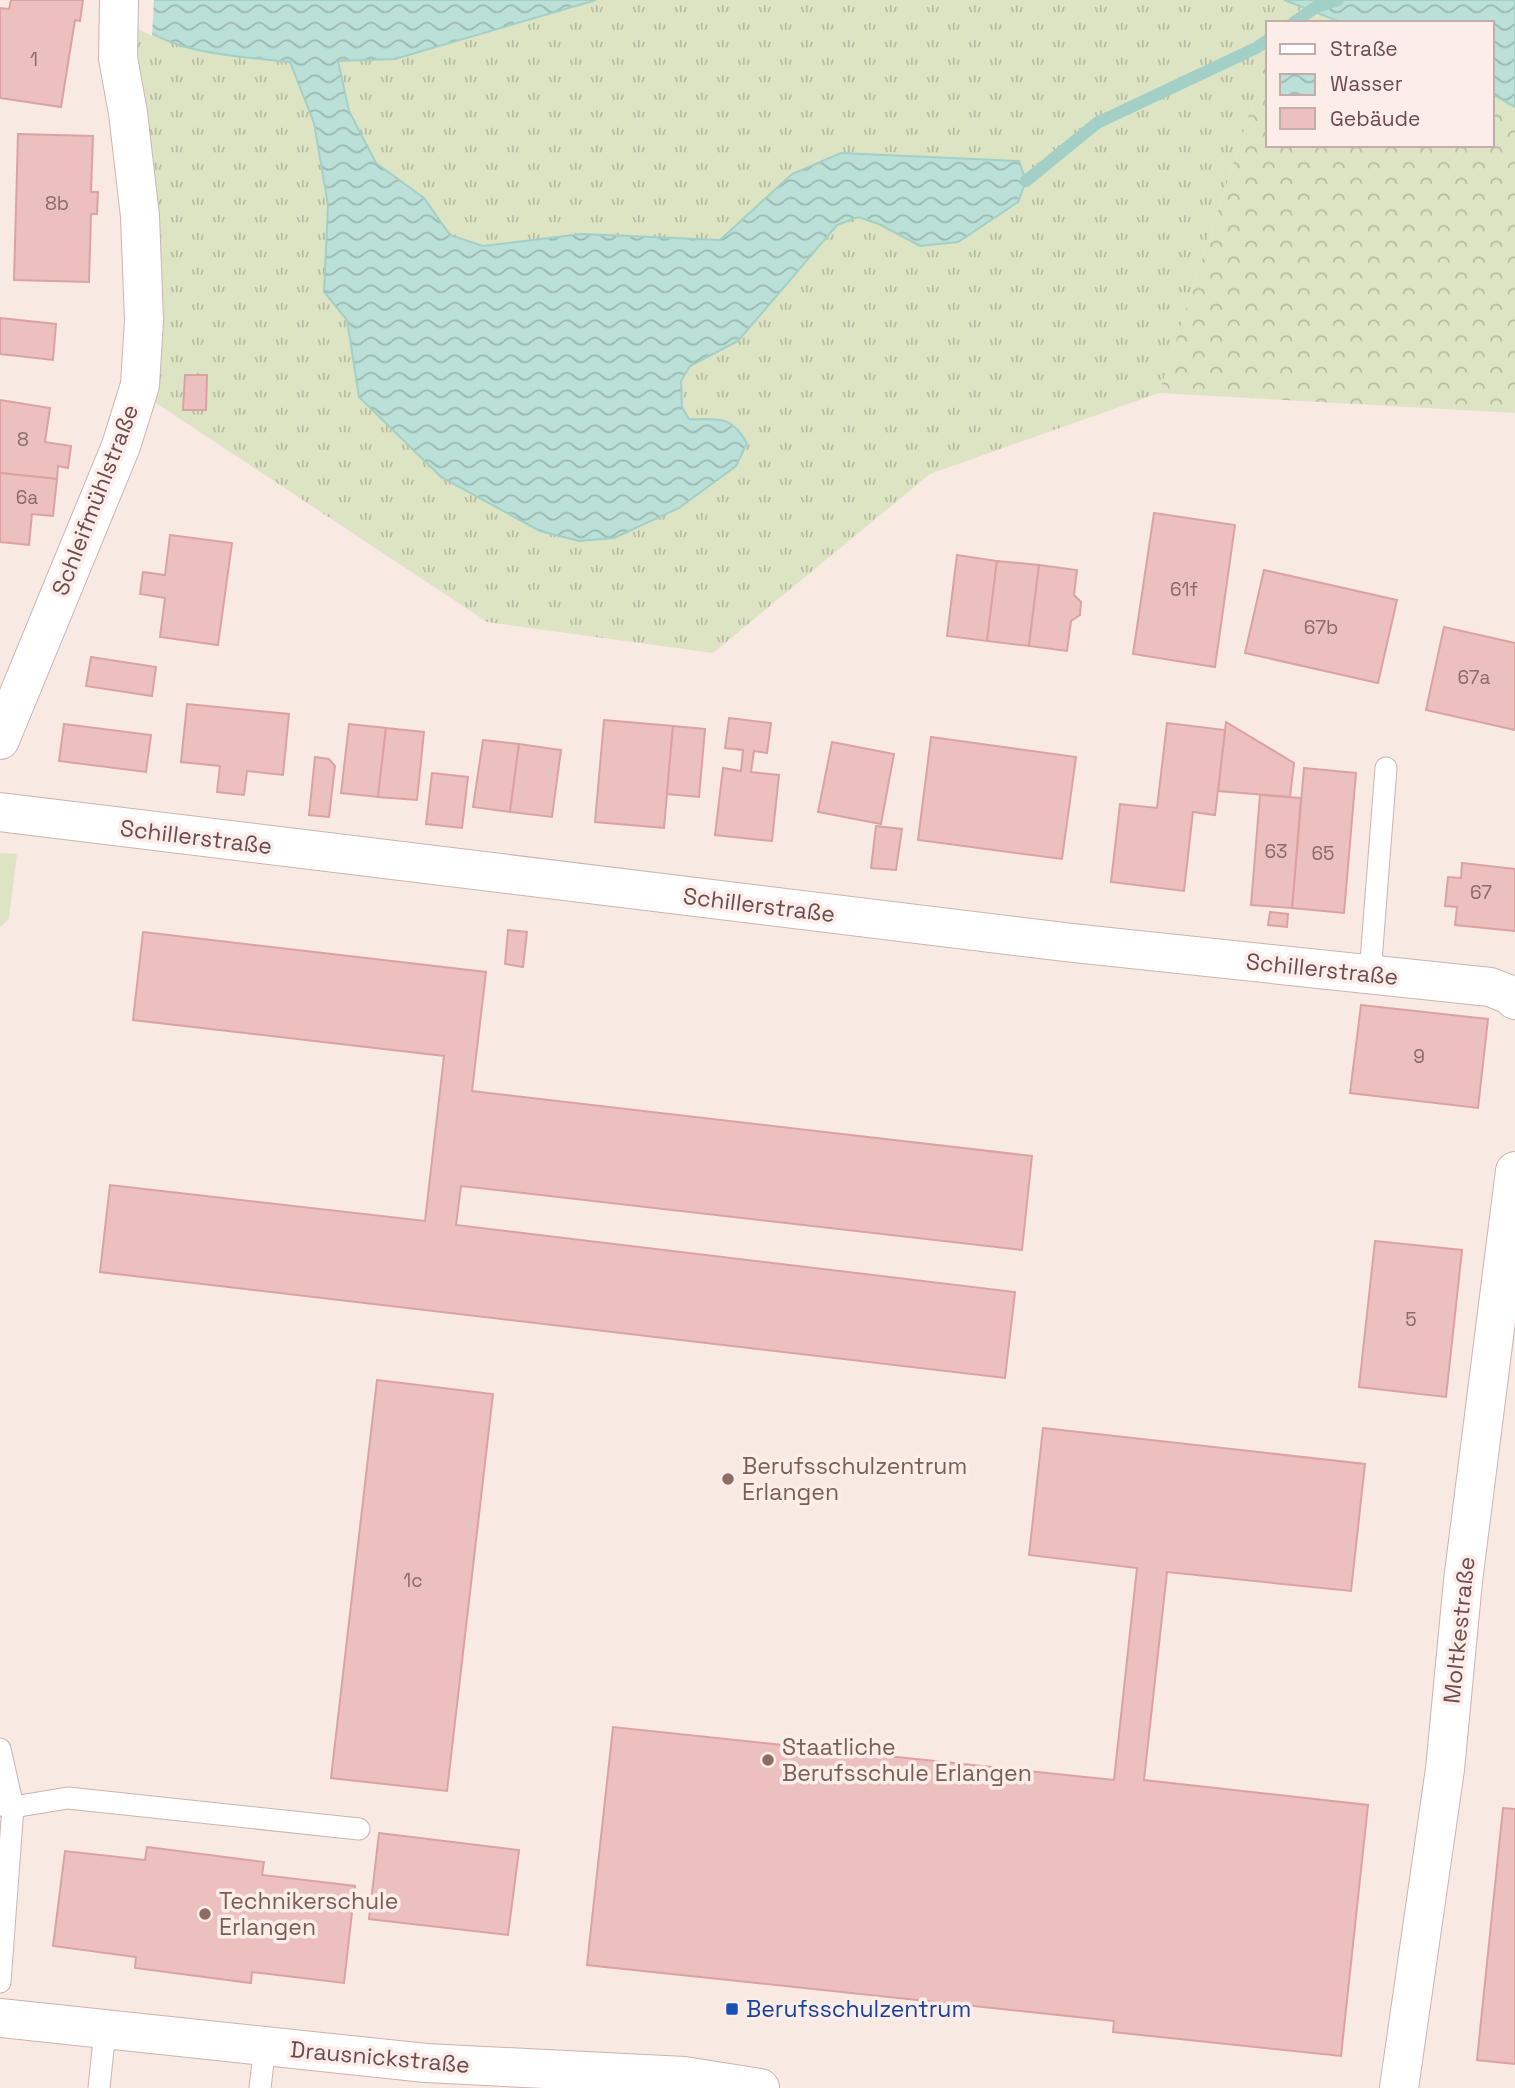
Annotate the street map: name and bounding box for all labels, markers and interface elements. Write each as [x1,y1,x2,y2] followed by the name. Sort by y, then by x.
[1266,21,1494,147] legend
[1330,35,1398,62] text: Straße
[30,47,38,72] house number: 1
[1330,70,1403,97] text: Wasser
[1330,105,1420,132] text: Gebäude
[45,191,69,216] house number: 8b
[45,400,145,600] street label: Schleifmühlstraße
[17,427,29,452] house number: 8
[16,485,38,510] house number: 6a
[1170,577,1198,602] house number: 61f
[1304,615,1338,640] house number: 67b
[1458,665,1491,690] house number: 67a
[118,813,274,861] street label: Schillerstraße
[1264,839,1288,864] house number: 63
[1311,841,1335,866] house number: 65
[1470,880,1492,905] house number: 67
[681,881,837,929] street label: Schillerstraße
[1244,946,1400,992] street label: Schillerstraße
[1413,1044,1425,1069] house number: 9
[1405,1307,1417,1332] house number: 5
[742,1451,967,1507] place label: Berufsschulzentrum Erlangen
[720,1471,736,1487] marker: Berufsschulzentrum Erlangen
[1436,1555,1482,1705] street label: Moltkestraße
[403,1568,423,1593] house number: 1c
[782,1732,1032,1788] place label: Staatliche Berufsschule Erlangen
[760,1752,776,1768] marker: Staatliche Berufsschule Erlangen
[219,1886,398,1942] place label: Technikerschule Erlangen
[197,1906,213,1922] marker: Technikerschule Erlangen
[746,1994,971,2024] place label: Berufsschulzentrum
[724,2001,740,2017] marker: Berufsschulzentrum
[289,2034,471,2080] street label: Drausnickstraße

